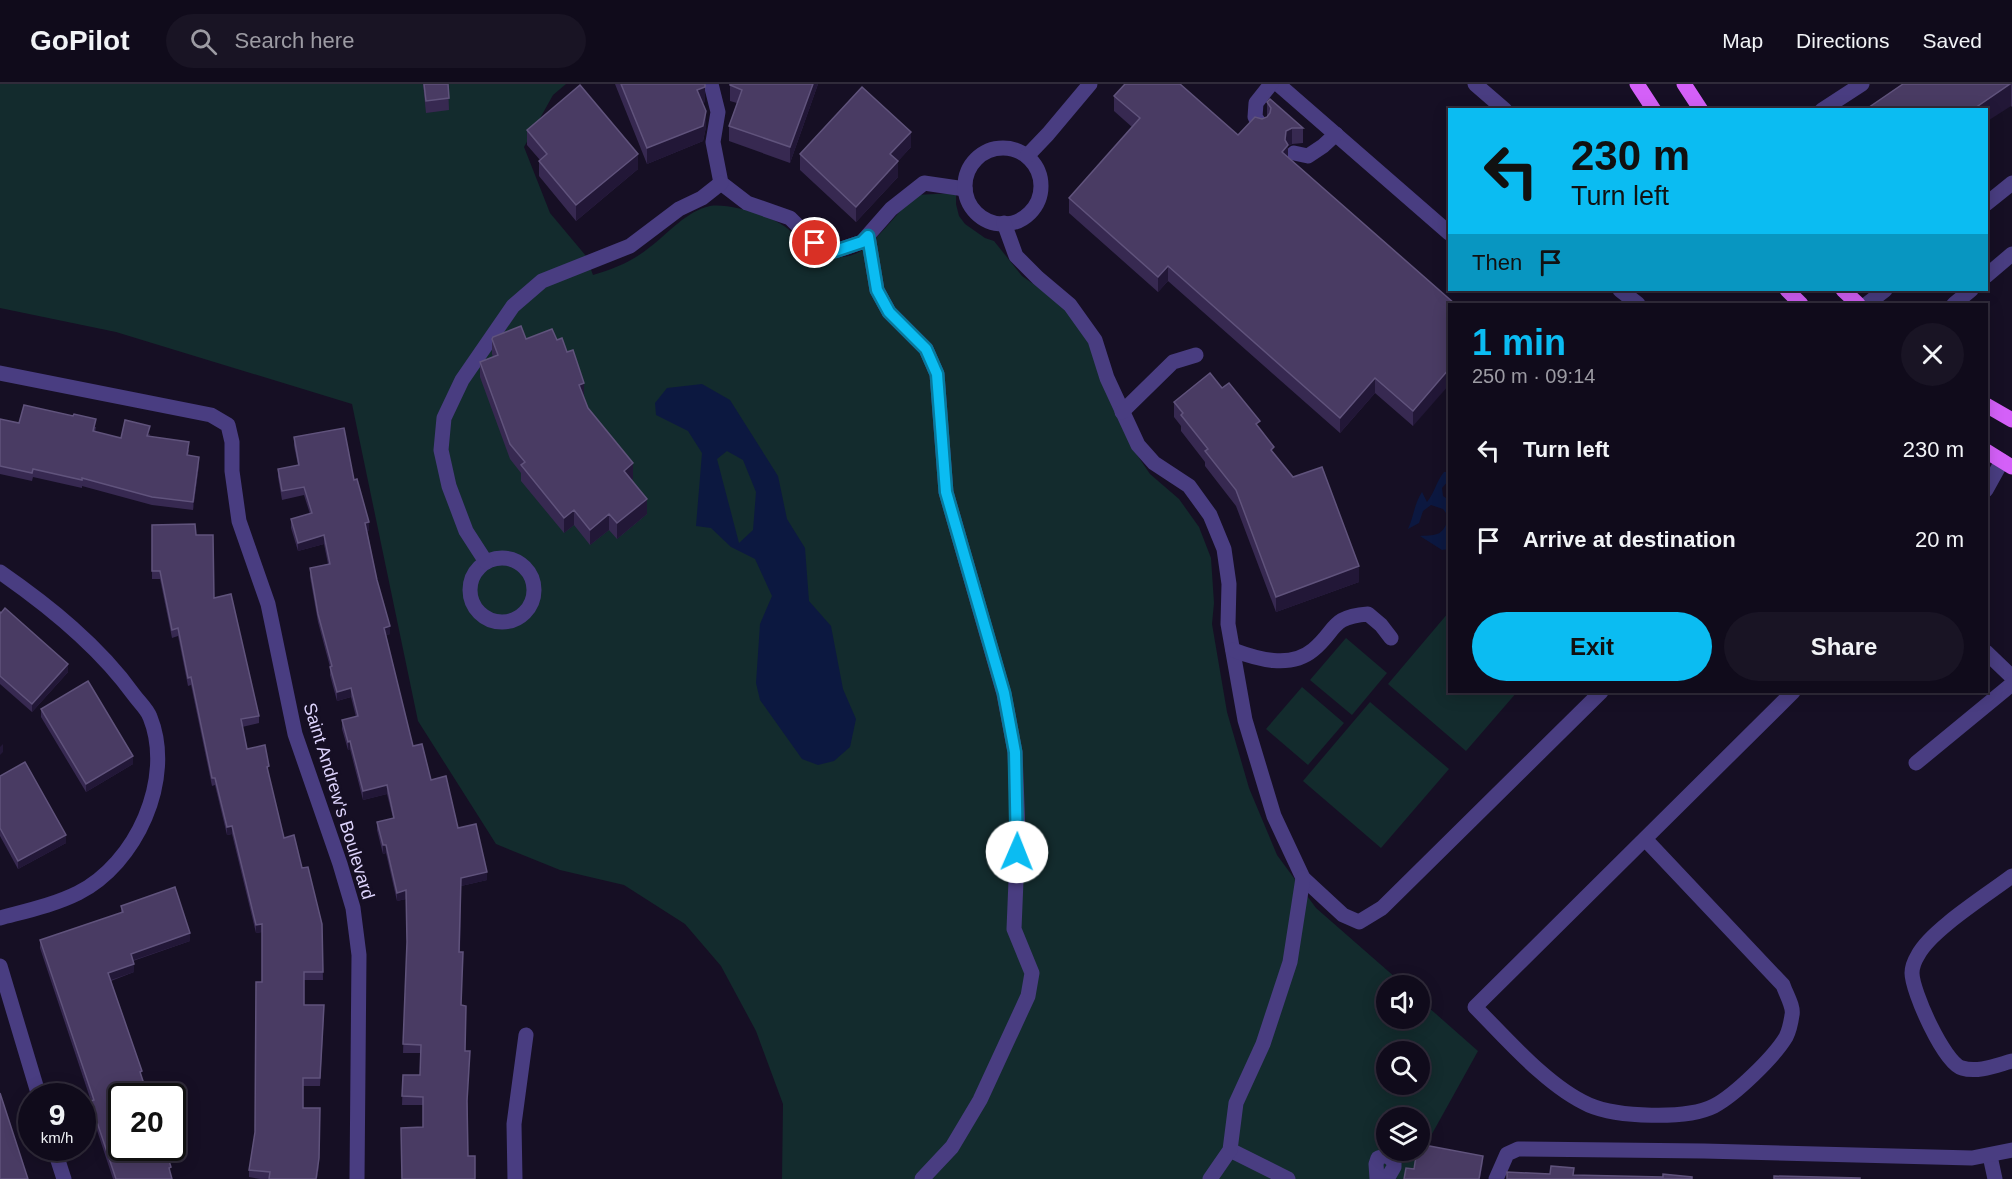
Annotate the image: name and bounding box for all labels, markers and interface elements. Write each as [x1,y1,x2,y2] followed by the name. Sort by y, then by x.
[166,14,586,68] search box
[30,25,130,56] text: GoPilot
[187,25,220,58] icon: search
[235,28,354,53] text: Search here
[1722,29,1763,52] text: Map
[1796,29,1889,52] text: Directions
[1922,29,1982,52] text: Saved
[1472,132,1550,210] icon: left
[1571,132,1690,179] text: 230 m
[1571,181,1669,211] text: Turn left
[789,217,840,268] pin
[798,226,831,259] icon: arrive
[1534,246,1567,279] icon: arrive
[1472,250,1522,275] text: Then
[1472,322,1566,363] text: 1 min
[1901,323,1964,386] button: close
[1472,365,1595,387] text: 250 m · 09:14
[1472,434,1505,467] icon: left
[1523,437,1609,462] text: Turn left
[1903,437,1964,462] text: 230 m
[1472,524,1505,557] icon: arrive
[1523,527,1736,552] text: Arrive at destination
[1915,527,1964,552] text: 20 m
[1472,612,1712,681] button: Exit
[1724,612,1964,681] button: Share
[300,700,378,902] street label: Saint Andrew's Boulevard
[985,820,1049,884] position arrow
[1376,975,1430,1161] map controls
[1376,975,1430,1029] button: sound
[1376,1041,1430,1095] button: search
[108,1083,186,1161] speed limit sign: 20
[49,1098,65,1131] text: 9
[1376,1107,1430,1161] button: layers
[41,1129,73,1146] text: km/h

